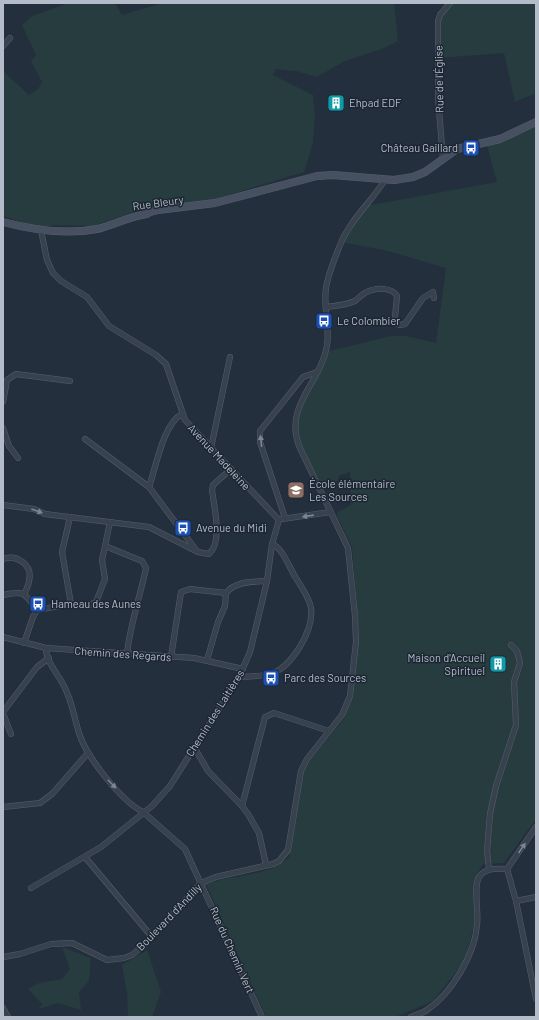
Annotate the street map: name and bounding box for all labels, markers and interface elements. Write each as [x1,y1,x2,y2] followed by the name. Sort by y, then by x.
[431,45,446,113] street label: Rue de l'Église
[326,93,346,113] building icon: Ehpad EDF
[349,96,401,109] place label: Ehpad EDF
[461,138,481,158] bus stop icon: Château Gaillard
[381,141,458,154] place label: Château Gaillard
[132,193,184,213] street label: Rue Bleury
[314,311,334,331] bus stop icon: Le Colombier
[337,314,400,327] place label: Le Colombier
[185,421,253,492] street label: Avenue Madeleine
[258,434,264,447] one-way arrow
[309,477,395,503] place label: École élémentaire Les Sources
[286,480,306,500] school or university icon: École élémentaire Les Sources
[31,508,43,514] one-way arrow
[302,513,314,519] one-way arrow
[173,518,193,538] bus stop icon: Avenue du Midi
[196,521,267,534] place label: Avenue du Midi
[28,594,48,614] bus stop icon: Hameau des Aunes
[51,597,141,610] place label: Hameau des Aunes
[74,644,172,663] street label: Chemin des Regards
[407,651,485,677] place label: Maison d'Accueil Spirituel
[488,654,508,674] building icon: Maison d'Accueil Spirituel
[183,667,247,759] street label: Chemin des Laitières
[261,668,281,688] bus stop icon: Parc des Sources
[284,671,366,684] place label: Parc des Sources
[107,779,117,789] one-way arrow
[518,842,525,854] one-way arrow
[133,880,204,953] street label: Boulevard d'Andilly
[208,905,257,995] street label: Rue du Chemin Vert

